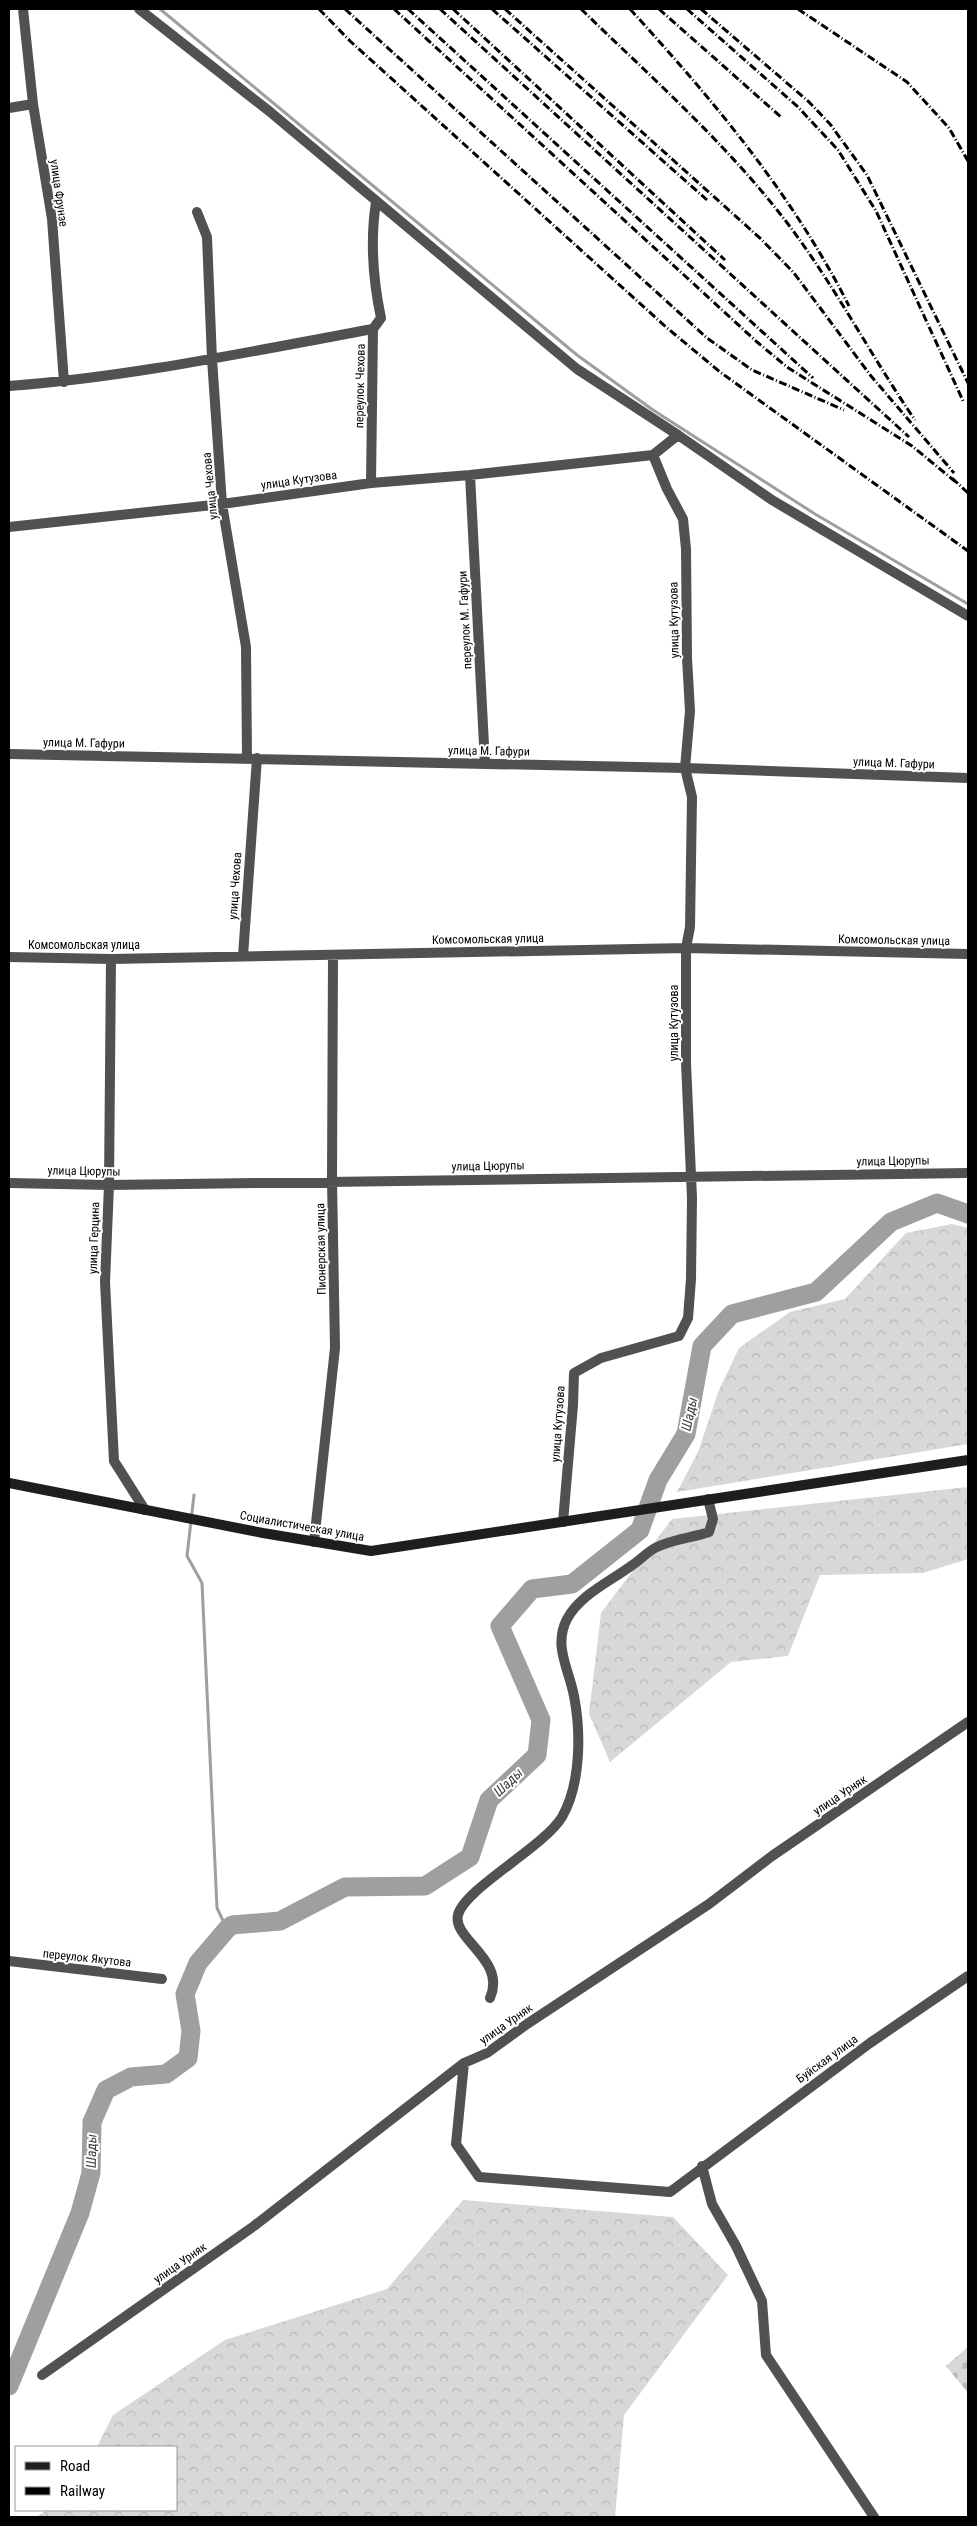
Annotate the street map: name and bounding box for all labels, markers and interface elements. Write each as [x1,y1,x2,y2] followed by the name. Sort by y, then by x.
[47,158,71,228] street label: улица Фрунзе
[352,343,368,428] street label: переулок Чехова
[199,451,220,520] street label: улица Чехова
[260,468,338,492] street label: улица Кутузова
[455,570,475,670] street label: переулок М. Гафури
[666,581,682,658] street label: улица Кутузова
[43,735,125,751] street label: улица М. Гафури
[448,743,530,759] street label: улица М. Гафури
[853,755,935,771] street label: улица М. Гафури
[226,852,244,920] street label: улица Чехова
[432,931,544,947] street label: Комсомольская улица
[838,932,950,948] street label: Комсомольская улица
[28,938,140,952] street label: Комсомольская улица
[667,984,681,1061] street label: улица Кутузова
[856,1153,930,1169] street label: улица Цюрупы
[451,1158,525,1174] street label: улица Цюрупы
[47,1163,121,1179] street label: улица Цюрупы
[86,1201,102,1274] street label: улица Герцина
[313,1203,329,1295] street label: Пионерская улица
[548,1385,568,1463] street label: улица Кутузова
[678,1396,700,1432] water label: Шады
[239,1508,365,1544] street label: Социалистическая улица
[490,1764,526,1800] water label: Шады
[811,1772,870,1818] street label: улица Урняк
[42,1946,132,1970] street label: переулок Якутова
[477,2001,535,2047] street label: улица Урняк
[794,2032,861,2086] street label: Буйская улица
[83,2134,99,2168] water label: Шады
[151,2240,209,2286] street label: улица Урняк
[15,2446,178,2511] legend
[60,2457,90,2475] text: Road
[60,2482,105,2500] text: Railway

